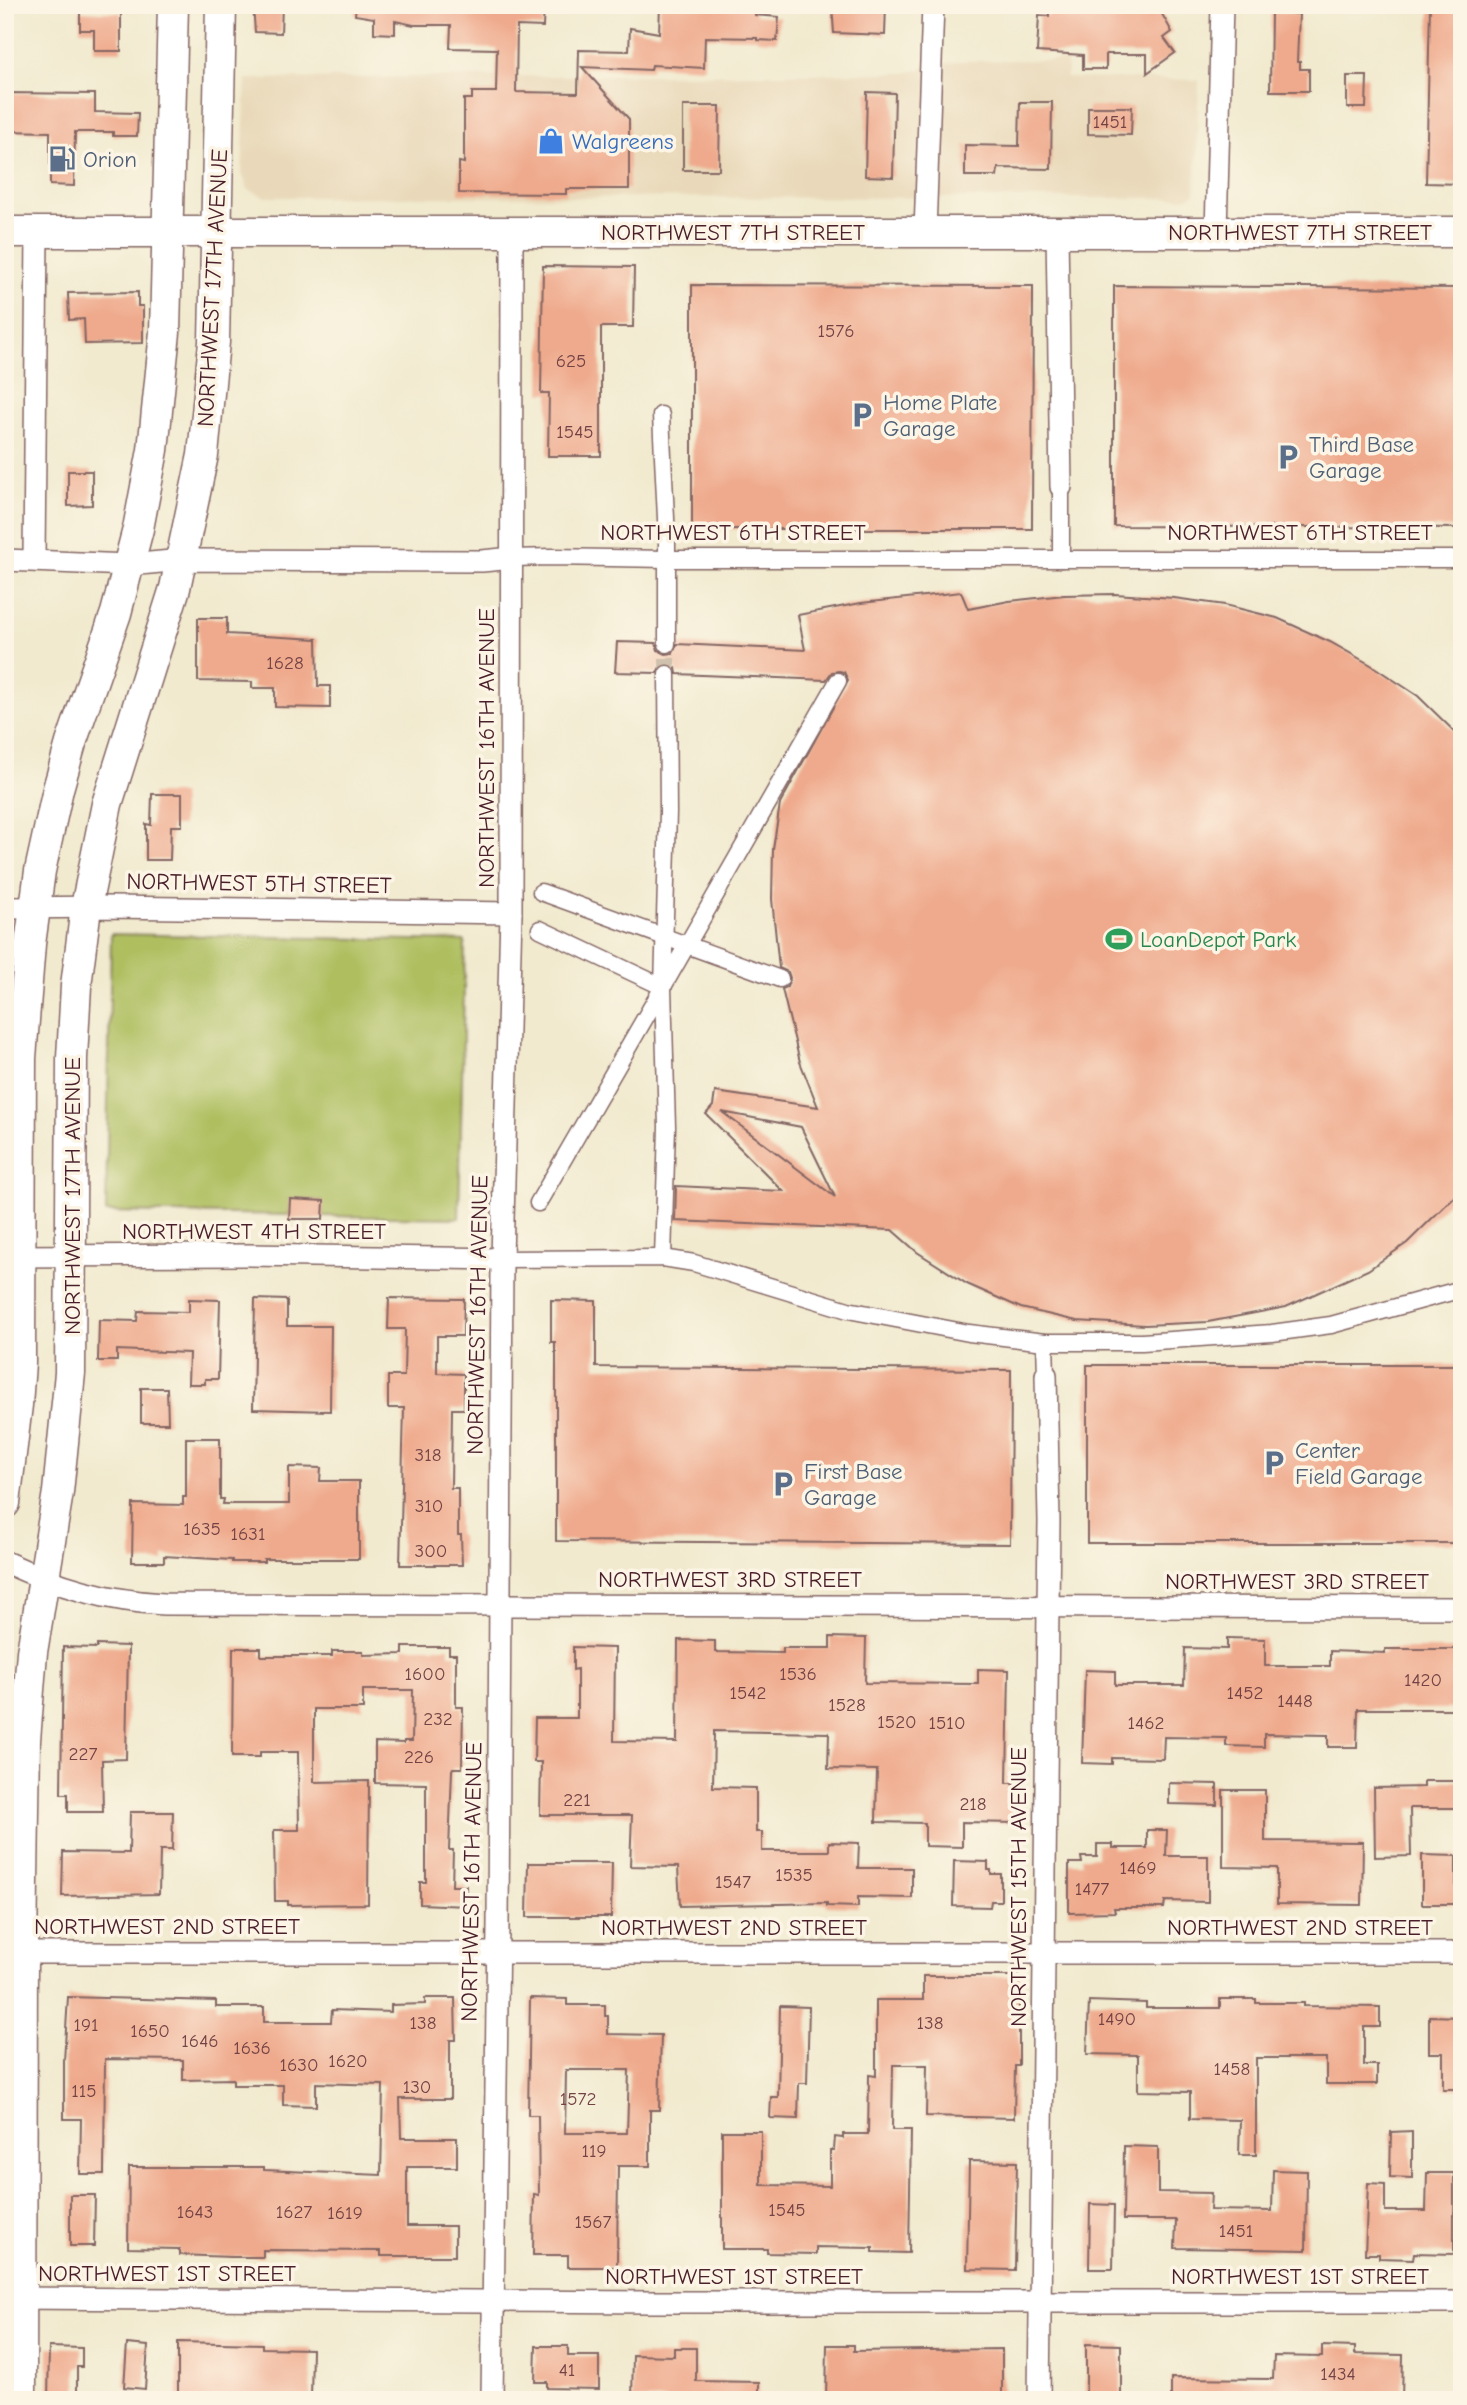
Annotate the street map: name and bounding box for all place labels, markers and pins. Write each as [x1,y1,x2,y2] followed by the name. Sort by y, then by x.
[536,126,566,156] shop icon: Walgreens
[572,128,674,155] place label: Walgreens
[47,144,77,174] fuel station icon: Orion
[83,146,137,173] place label: Orion
[883,389,997,442] place label: Home Plate Garage
[847,400,877,430] parking icon: Home Plate Garage
[1309,431,1414,484] place label: Third Base Garage
[1273,442,1303,472] parking icon: Third Base Garage
[1104,924,1134,954] sports icon: LoanDepot Park
[1140,926,1296,953] place label: LoanDepot Park
[1295,1437,1423,1490] place label: Center Field Garage
[1259,1448,1289,1478] parking icon: Center Field Garage
[804,1458,903,1511] place label: First Base Garage
[768,1469,798,1499] parking icon: First Base Garage

